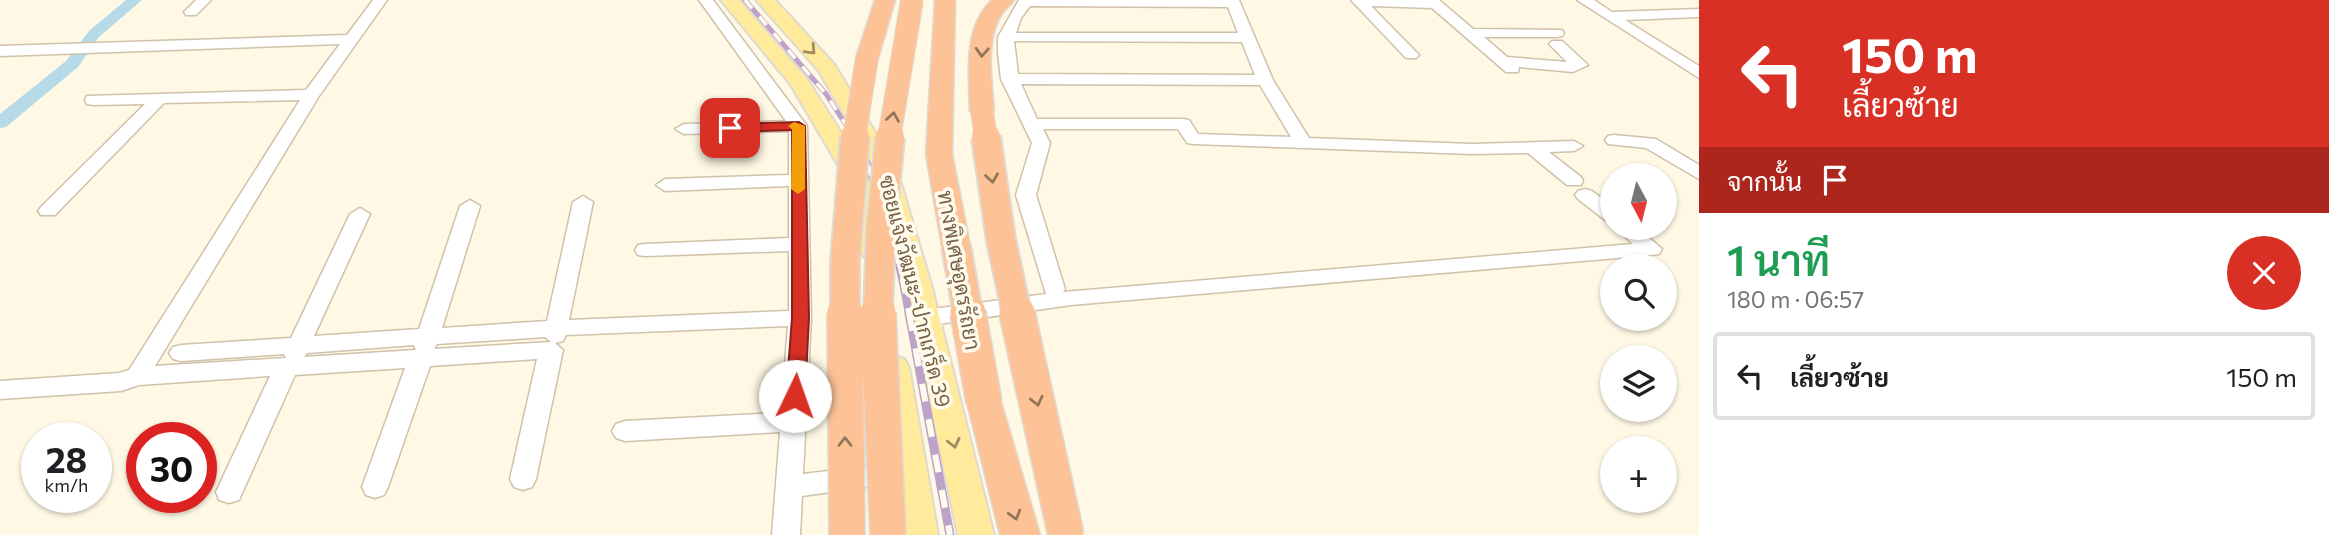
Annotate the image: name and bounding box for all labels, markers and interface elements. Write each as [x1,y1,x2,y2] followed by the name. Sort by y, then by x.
[1842,23,1977,83] text: 150 m
[1727,28,1818,119] icon: left
[803,42,815,55] one-way arrow
[974,47,989,58] one-way arrow
[1842,84,1959,124] text: เลี้ยวซ้าย
[700,98,760,158] pin
[711,109,749,147] icon: arrive
[885,111,900,123] one-way arrow
[1816,161,1854,199] icon: arrive
[1600,163,1676,240] north arrow
[1600,163,1677,513] map controls
[1727,165,1802,196] text: จากนั้น
[875,172,958,410] street label: ซอยแจ้งวัฒนะ-ปากเกร็ด 39
[984,172,999,184] one-way arrow
[931,188,986,352] street label: ทางพิเศษอุดรรัถยา
[1727,233,1830,285] text: 1 นาที
[2227,236,2301,310] button: close
[1600,254,1677,331] button: search
[1727,285,1864,313] text: 180 m · 06:57
[1600,345,1677,422] button: layers
[1731,357,1769,395] icon: left
[758,359,832,433] position arrow
[1790,361,1889,392] text: เลี้ยวซ้าย
[2226,361,2297,392] text: 150 m
[1029,395,1043,407] one-way arrow
[126,422,217,513] speed limit sign: 30
[1600,436,1677,513] button: +
[46,437,87,480] text: 28
[837,437,853,447] one-way arrow
[946,437,960,449] one-way arrow
[45,474,88,496] text: km/h
[1006,509,1021,521] one-way arrow

